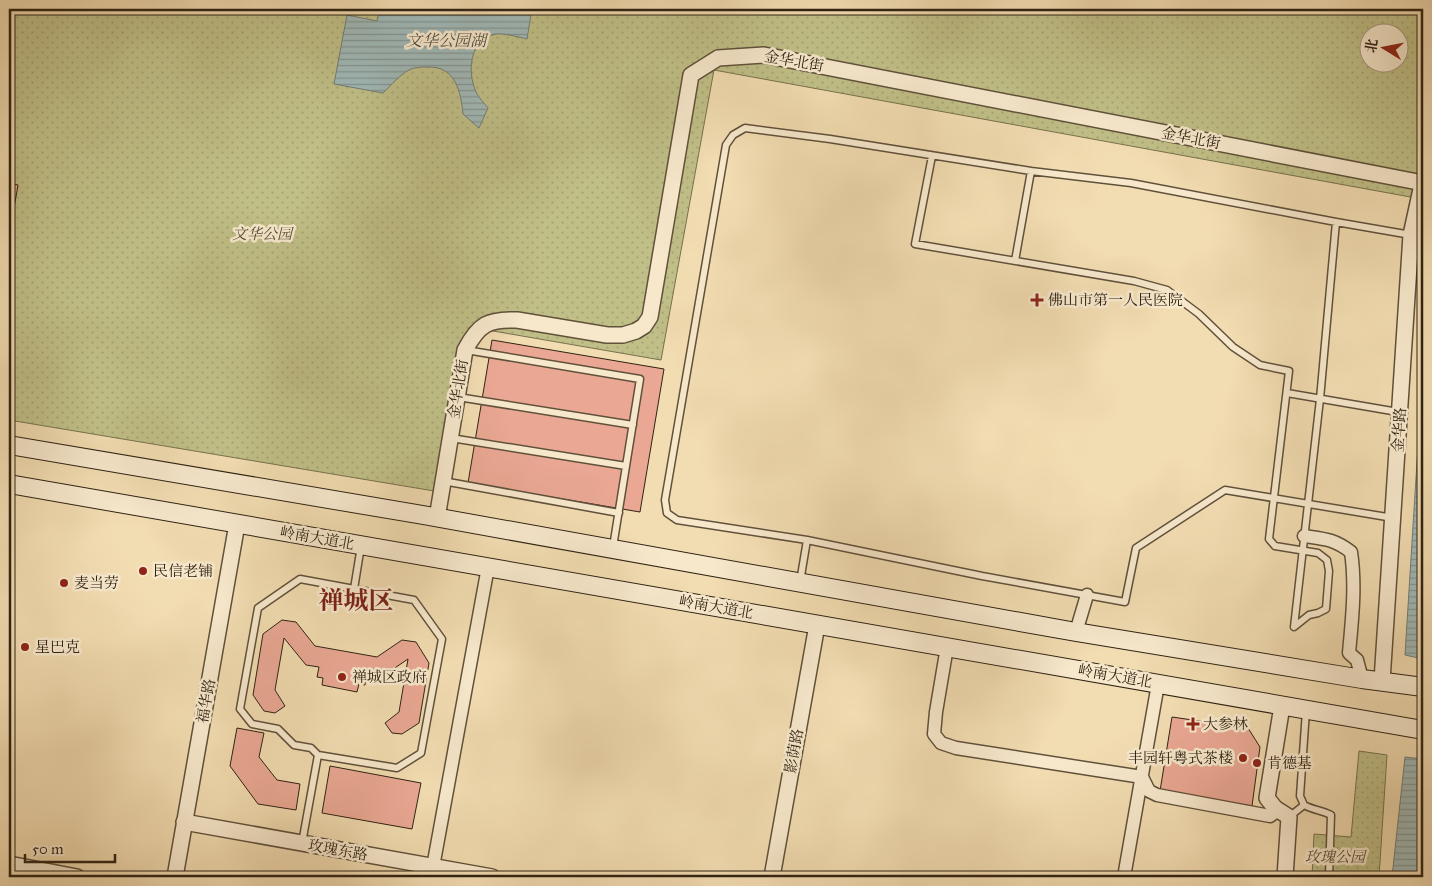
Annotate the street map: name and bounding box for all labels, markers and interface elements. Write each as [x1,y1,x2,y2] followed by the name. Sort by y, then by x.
[1360,22,1410,72] north arrow
[406,31,489,50] water label: 文华公园湖
[1362,37,1381,54] text: 北
[763,47,825,75] street label: 金华北街
[1160,123,1222,153] street label: 金华北街
[232,225,294,243] park label: 文华公园
[1048,291,1183,309] place label: 佛山市第一人民医院
[1030,293,1044,307] marker: 佛山市第一人民医院
[444,358,472,420] street label: 金华北街
[1388,407,1410,453] street label: 金华路
[278,523,356,553] street label: 岭南大道北
[153,562,213,580] place label: 民信老铺
[137,565,149,577] marker: 民信老铺
[74,574,119,592] place label: 麦当劳
[58,577,70,589] marker: 麦当劳
[318,585,394,616] district label: 禅城区
[677,592,755,622] street label: 岭南大道北
[35,638,80,656] place label: 星巴克
[19,641,31,653] marker: 星巴克
[1076,661,1154,691] street label: 岭南大道北
[352,668,427,686] place label: 禅城区政府
[336,671,348,683] marker: 禅城区政府
[193,677,219,725] street label: 福华路
[1203,715,1248,733] place label: 大参林
[1187,718,1199,730] marker: 大参林
[781,727,807,775] street label: 影荫路
[1128,749,1233,767] place label: 丰园轩粤式茶楼
[1237,752,1249,764] marker: 丰园轩粤式茶楼
[1267,754,1312,772] place label: 肯德基
[1251,757,1263,769] marker: 肯德基
[25,831,115,863] scale bar
[307,836,369,864] street label: 玫瑰东路
[32,840,64,858] text: 50 m
[1305,848,1367,866] park label: 玫瑰公园

